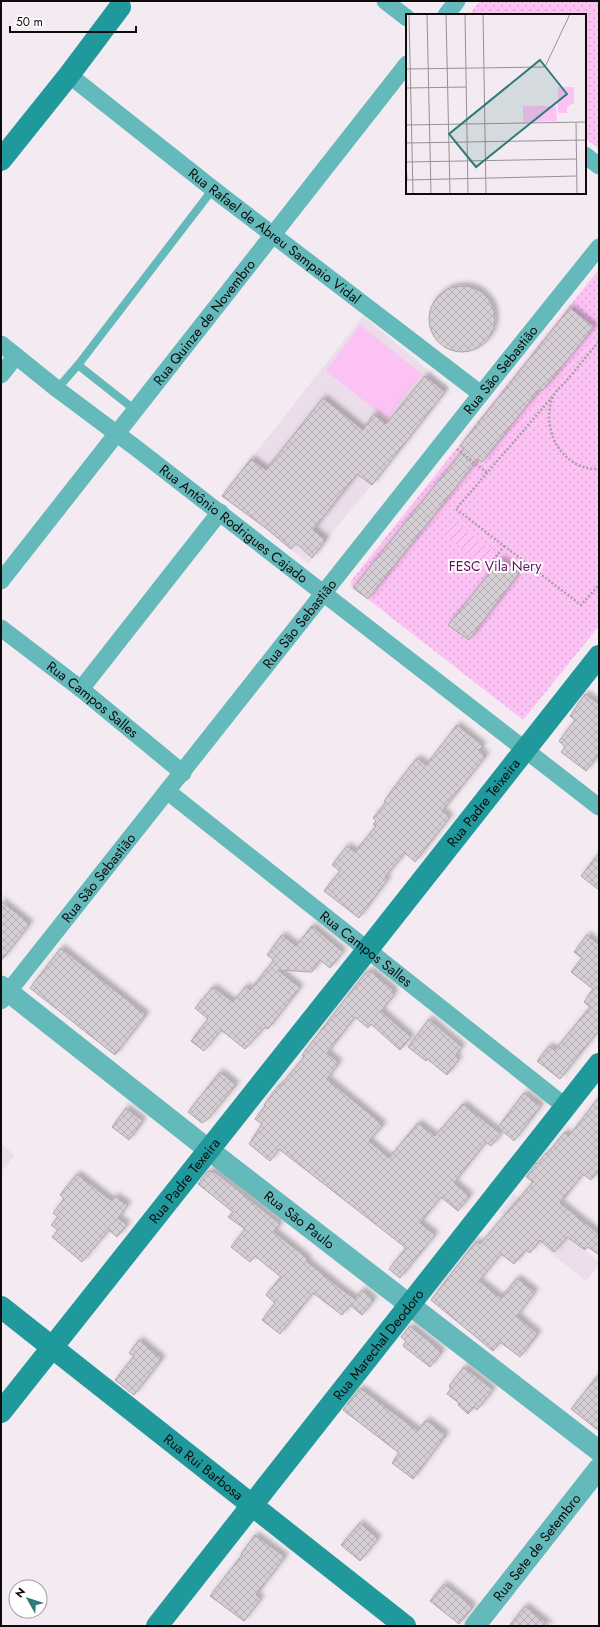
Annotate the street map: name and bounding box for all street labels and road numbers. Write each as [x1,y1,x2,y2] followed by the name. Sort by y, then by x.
[184,163,365,308] street label: Rua Rafael de Abreu Sampaio Vidal
[148,255,260,389] street label: Rua Quinze de Novembro
[459,321,543,419] street label: Rua São Sebastião
[155,460,312,588] street label: Rua Antônio Rodrigues Cajado
[258,574,341,673] street label: Rua São Sebastião
[42,656,143,743] street label: Rua Campos Salles
[442,754,525,851] street label: Rua Padre Teixeira
[57,829,140,927] street label: Rua São Sebastião
[316,906,417,992] street label: Rua Campos Salles
[144,1134,224,1228] street label: Rua Padre Texeira
[260,1186,339,1254] street label: Rua São Paulo
[328,1284,429,1404] street label: Rua Marechal Deodoro
[159,1429,248,1505] street label: Rua Rui Barbosa
[488,1489,586,1605] street label: Rua Sete de Setembro

